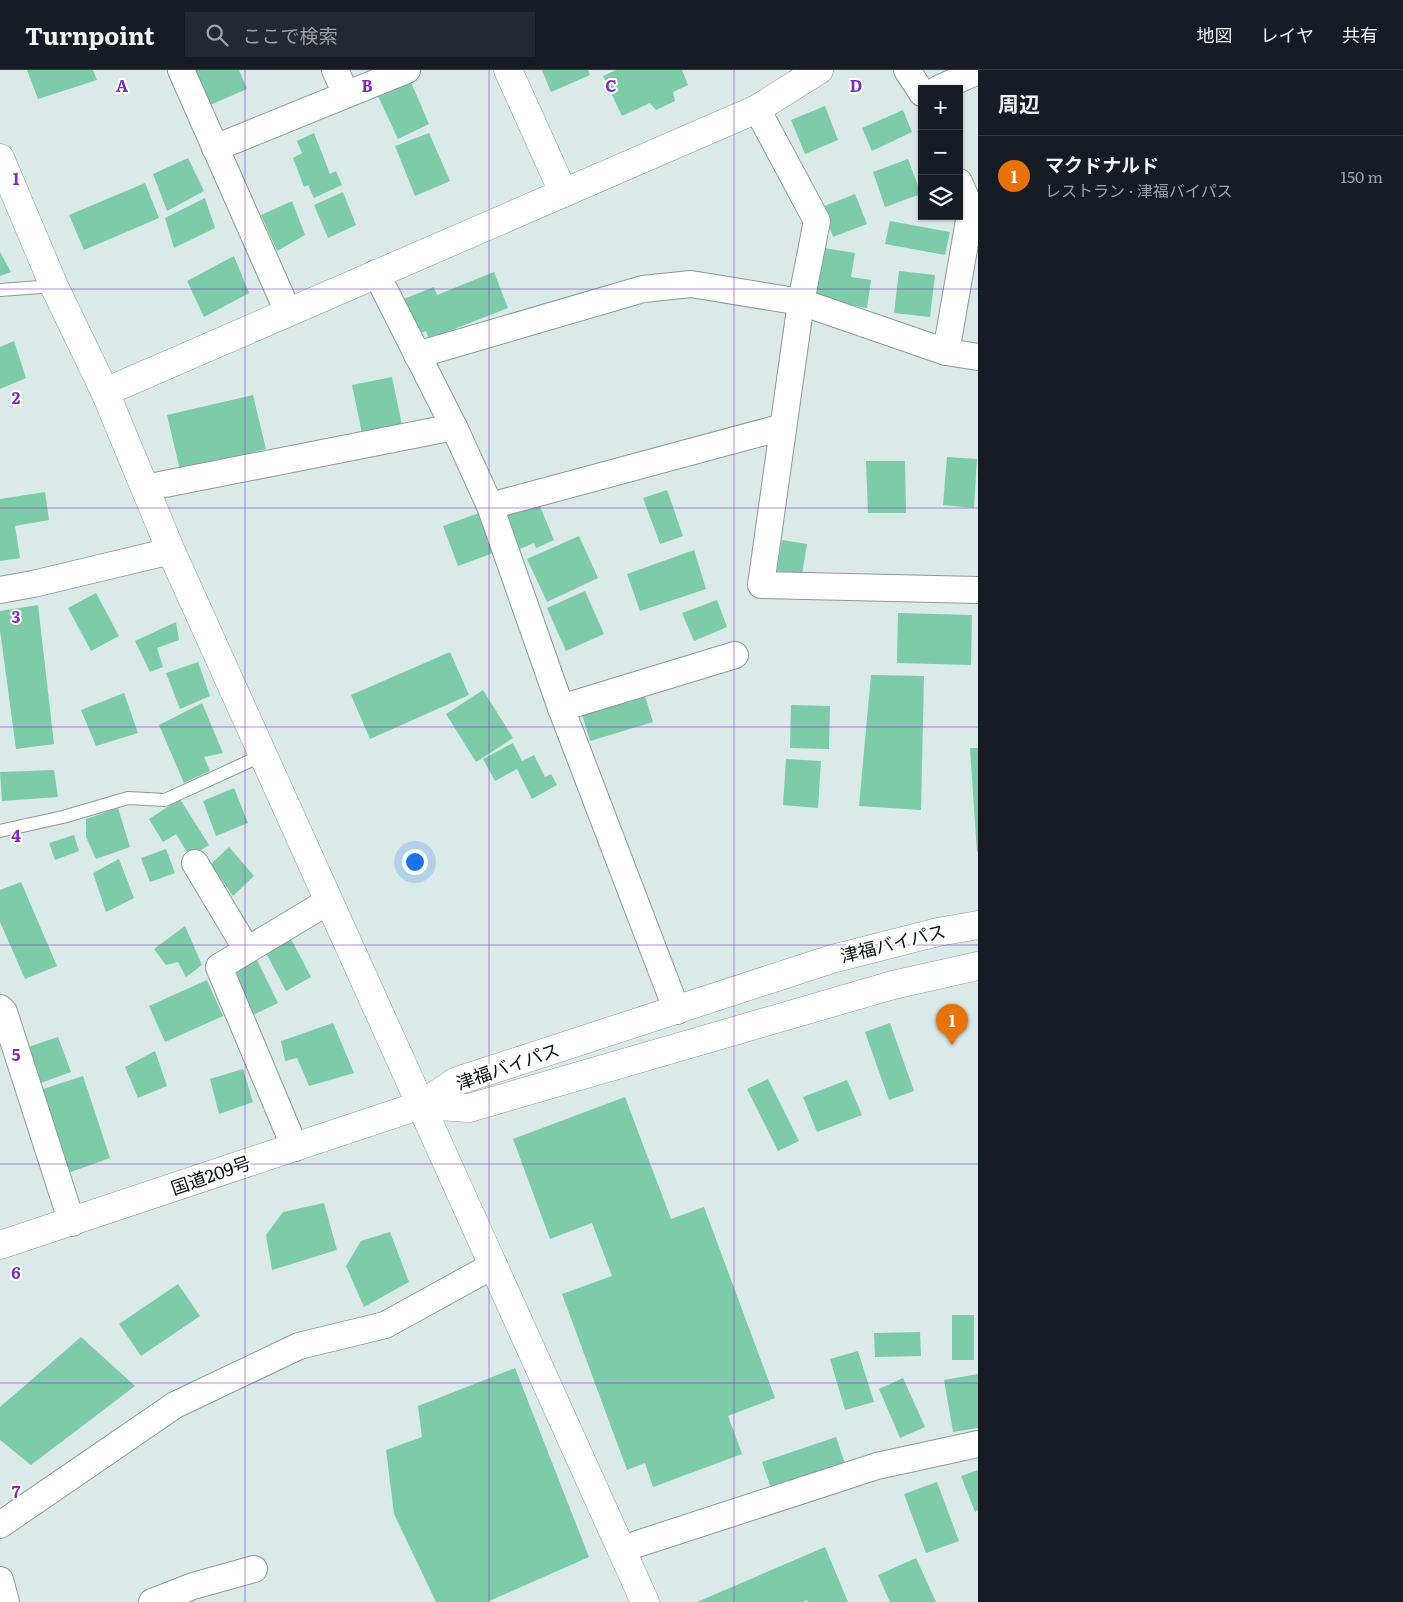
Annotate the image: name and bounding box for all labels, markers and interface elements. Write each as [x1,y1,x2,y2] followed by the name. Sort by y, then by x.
[185,12,535,57] search box
[25,17,155,52] text: Turnpoint
[203,21,231,49] icon: search
[243,21,338,49] text: ここで検索
[1197,21,1233,48] text: 地図
[1261,21,1314,48] text: レイヤ
[1342,21,1378,48] text: 共有
[116,73,128,97] text: A
[361,73,373,97] text: B
[605,73,617,97] text: C
[850,73,862,97] text: D
[918,85,963,220] map controls
[918,85,963,130] button: +
[998,87,1040,118] text: 周辺
[918,130,963,175] button: −
[1045,150,1159,178] text: マクドナルド
[1011,164,1017,188] text: 1
[1340,164,1383,188] text: 150 m
[13,166,20,190] text: 1
[918,175,963,220] button: layers
[1045,178,1232,202] text: レストラン · 津福バイパス
[12,385,21,409] text: 2
[12,604,21,628] text: 3
[11,823,21,847] text: 4
[402,849,428,875] your location
[837,916,948,969] street label: 津福バイパス
[936,1004,968,1045] pin: 1
[452,1035,563,1096] street label: 津福バイパス
[12,1042,21,1066] text: 5
[167,1148,254,1201] street label: 国道209号
[11,1260,21,1284] text: 6
[12,1479,21,1503] text: 7

